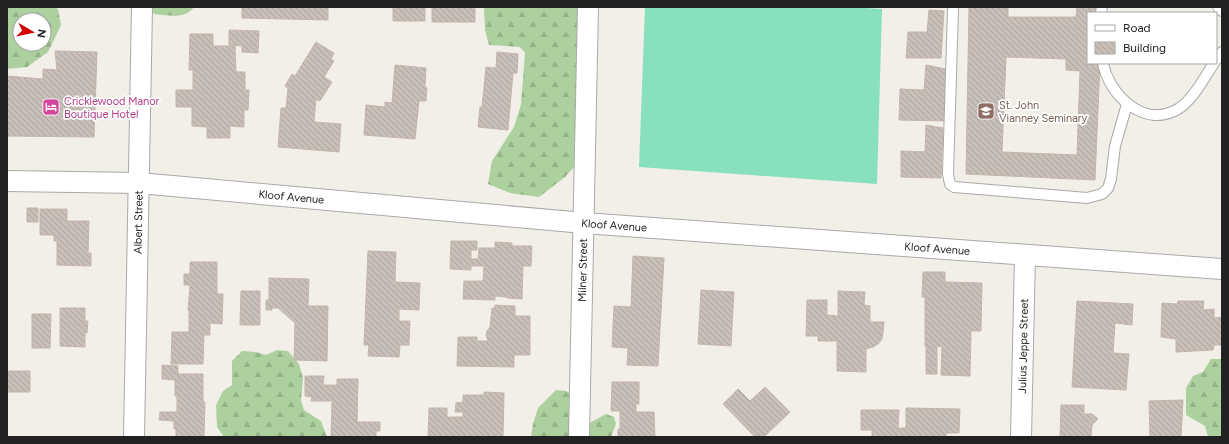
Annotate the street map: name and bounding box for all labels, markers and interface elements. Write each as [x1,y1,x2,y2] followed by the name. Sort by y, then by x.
[12,12,52,52] north arrow
[1087,12,1217,64] legend
[1123,21,1151,35] text: Road
[34,28,48,39] text: N
[1123,41,1166,55] text: Building
[64,95,160,121] place label: Cricklewood Manor Boutique Hotel
[41,97,61,117] hotel icon: Cricklewood Manor Boutique Hotel
[999,99,1088,125] place label: St. John Vianney Seminary
[976,101,996,121] school or university icon: St. John Vianney Seminary
[258,187,325,206] street label: Kloof Avenue
[131,190,145,254] street label: Albert Street
[581,216,647,234] street label: Kloof Avenue
[575,238,590,302] street label: Milner Street
[904,240,971,257] street label: Kloof Avenue
[1015,298,1031,394] street label: Julius Jeppe Street

